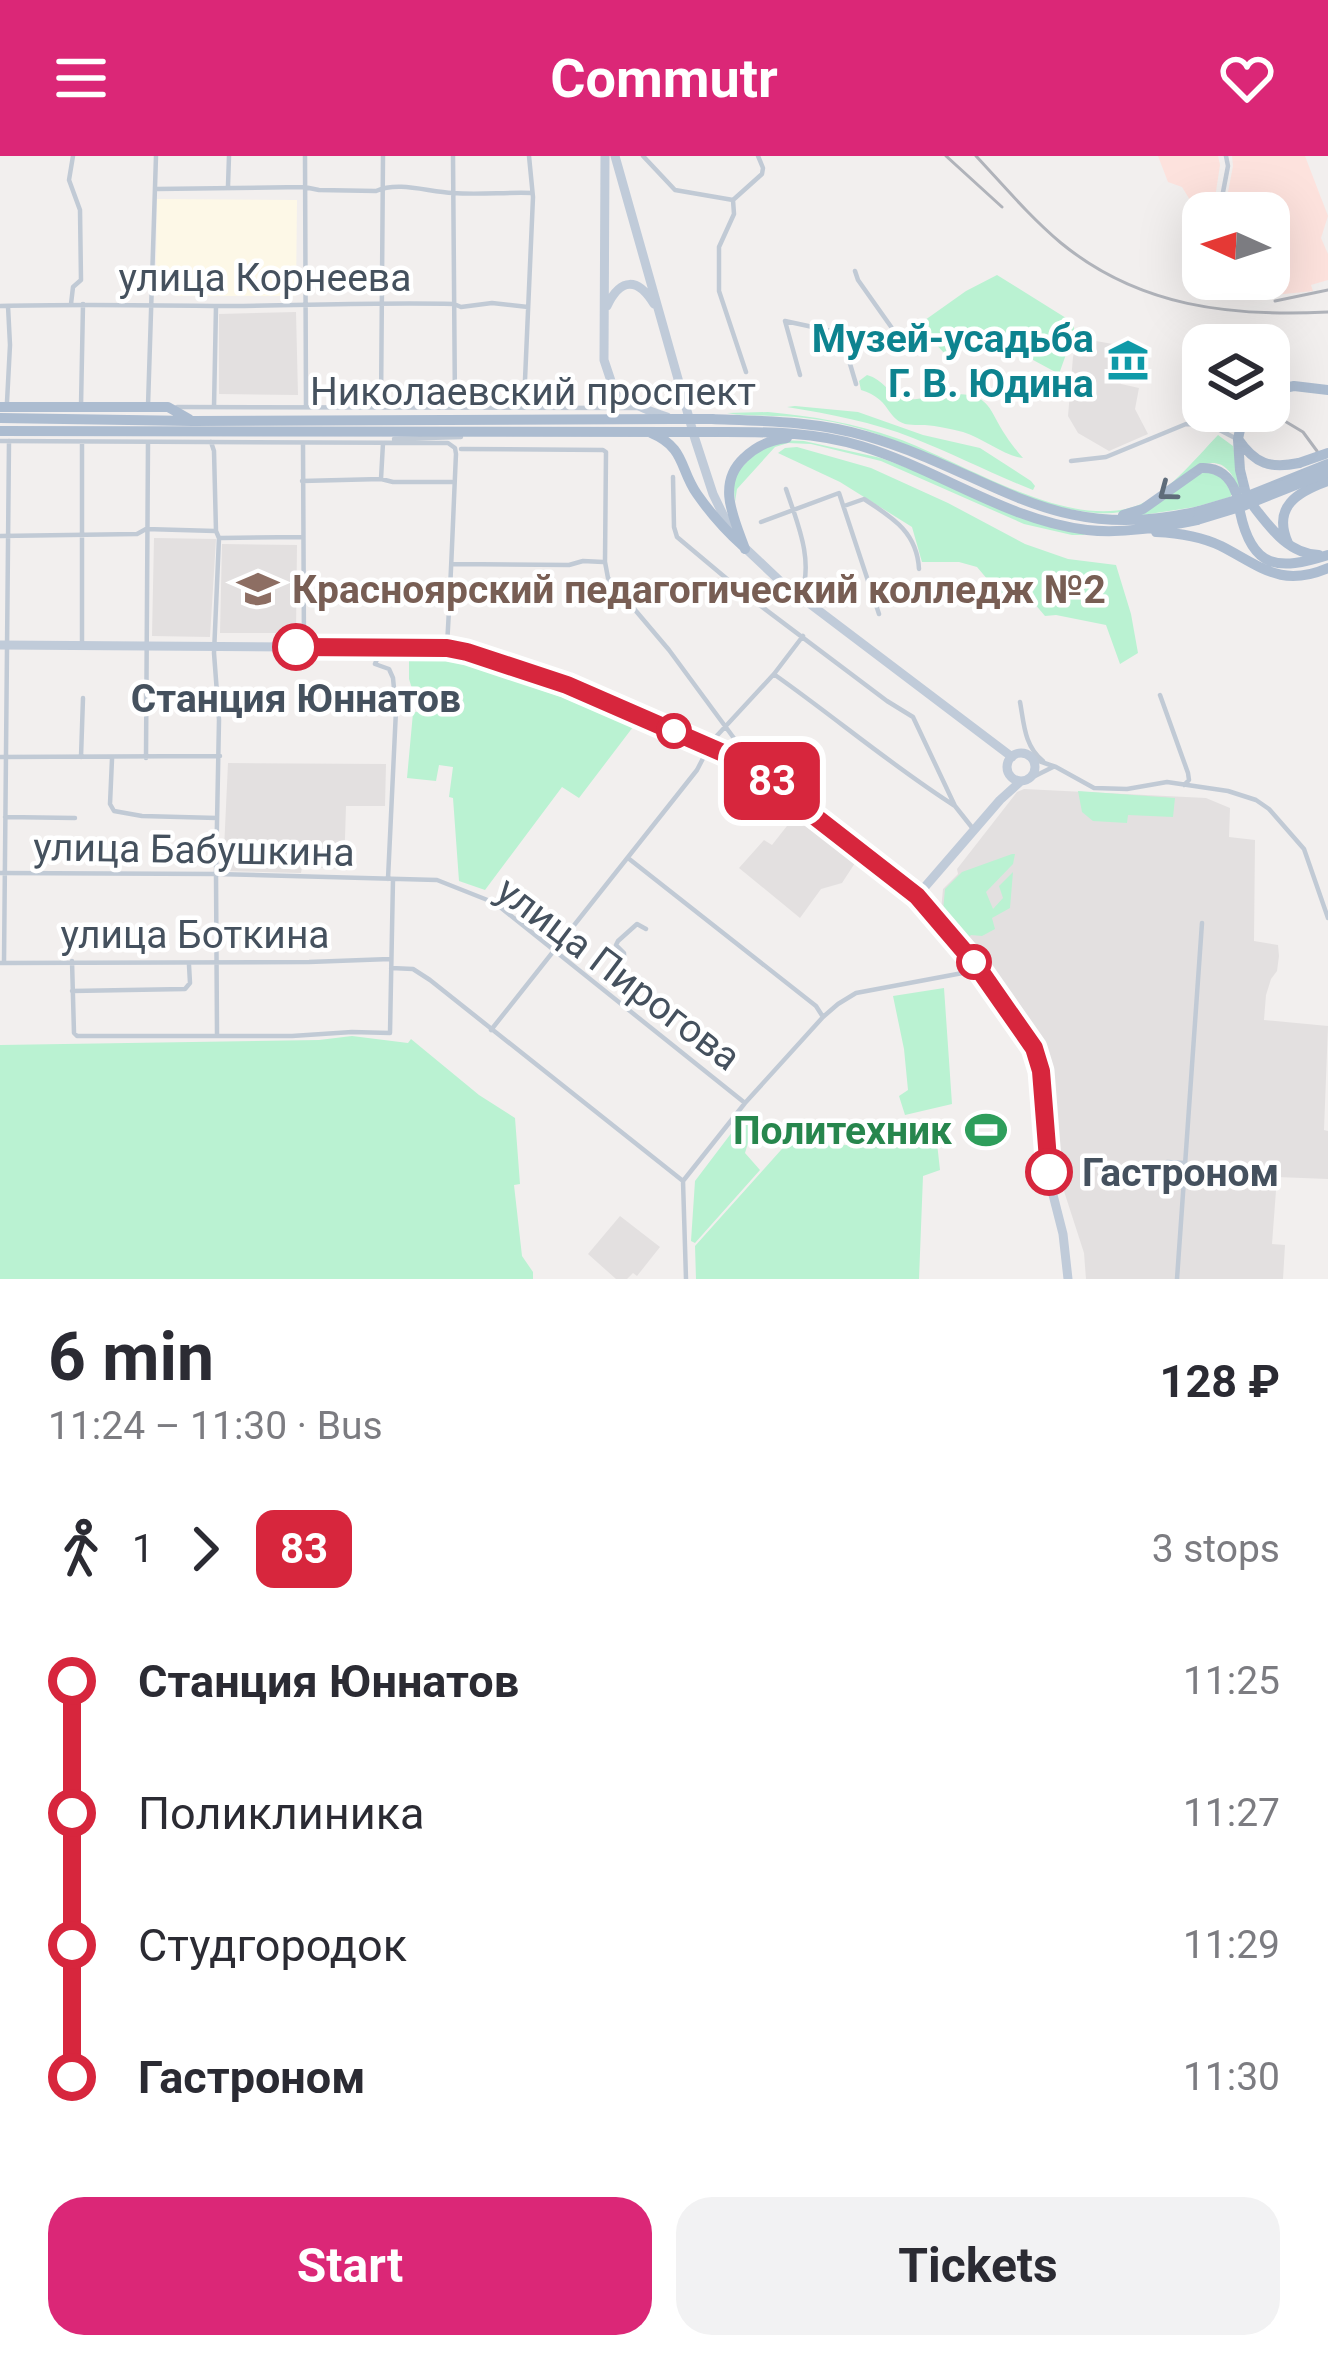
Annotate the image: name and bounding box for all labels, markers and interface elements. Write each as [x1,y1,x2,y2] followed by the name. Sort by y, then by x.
[48,45,114,111] icon: menu
[1214,45,1280,111] icon: heart
[550,47,778,110] text: Commutr
[1182,192,1290,300] north arrow
[1182,192,1290,432] map controls
[119,255,411,301] street label: улица Корнеева
[812,316,1094,407] place label: Музей-усадьба Г. В. Юдина
[1182,324,1290,432] button: layers
[1105,337,1151,383] museum icon: Музей-усадьба Г. В. Юдина
[310,369,756,415] street label: Николаевский проспект
[1158,478,1180,499] one-way arrow
[235,566,281,612] school or university icon: Красноярский педагогический колледж №2
[292,567,1106,613] place label: Красноярский педагогический колледж №2
[274,625,318,669] marker: Станция Юннатов
[131,676,461,722] place label: Станция Юннатов
[658,715,690,747] unlabelled marker
[718,742,826,820] line badge: 83
[748,756,796,805] text: 83
[33,824,355,876] street label: улица Бабушкина
[488,867,749,1080] street label: улица Пирогова
[60,912,330,958] street label: улица Боткина
[958,946,990,978] unlabelled marker
[963,1107,1009,1153] sports icon: Политехник
[733,1108,953,1154] place label: Политехник
[1027,1150,1071,1194] marker: Гастроном
[1082,1150,1279,1196] place label: Гастроном
[48,1319,214,1396] text: 6 min
[1160,1355,1280,1408] text: 128 ₽
[48,1403,383,1449] text: 11:24 – 11:30 · Bus
[48,1516,114,1582] icon: walk
[172,1516,238,1582] icon: forward
[280,1524,328,1573] text: 83
[132,1526,154,1572] text: 1
[1152,1526,1280,1572] text: 3 stops
[138,1655,519,1708] text: Станция Юннатов
[1183,1658,1280,1704] text: 11:25
[138,1787,424,1840] text: Поликлиника
[1183,1790,1280,1836] text: 11:27
[138,1919,407,1972] text: Студгородок
[1183,1922,1280,1968] text: 11:29
[138,2051,365,2104] text: Гастроном
[1183,2054,1280,2100] text: 11:30
[48,2197,652,2335] button: Start
[676,2197,1280,2335] button: Tickets

